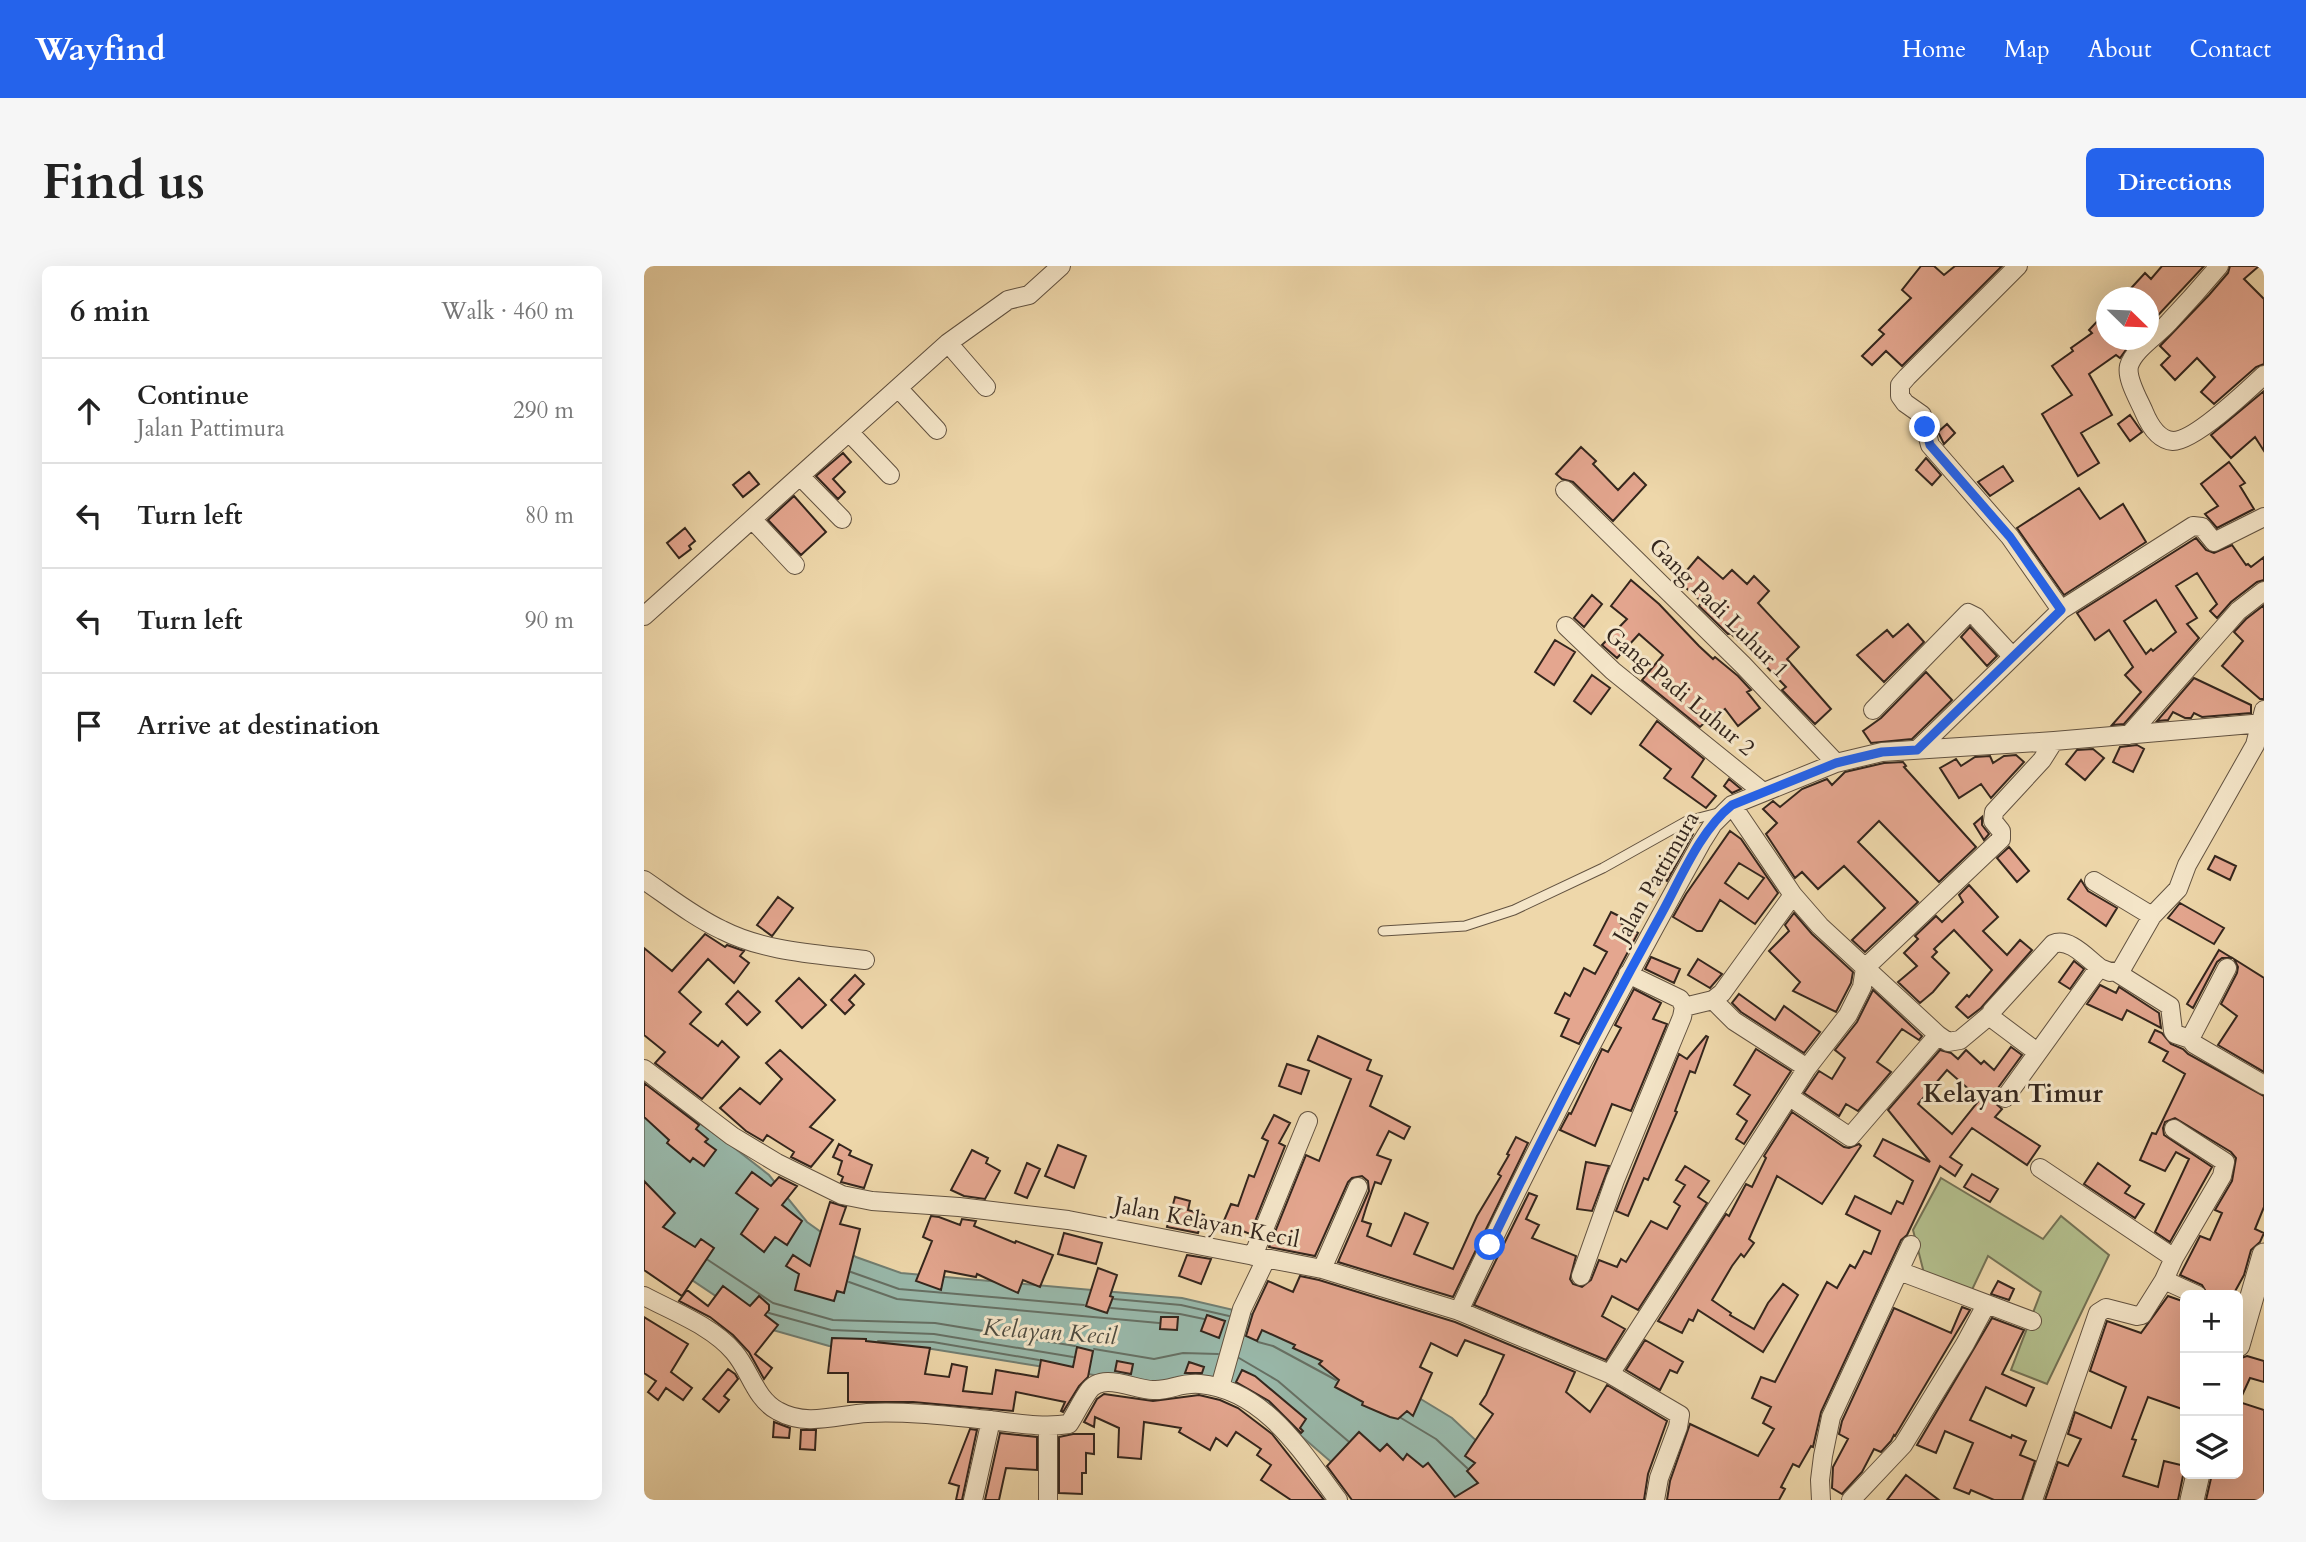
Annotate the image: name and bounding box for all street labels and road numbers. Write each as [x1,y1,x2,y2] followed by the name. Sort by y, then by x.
[1642,531,1796,685] street label: Gang Padi Luhur 1
[1598,619,1762,763] street label: Gang Padi Luhur 2
[1604,805,1706,951] street label: Jalan Pattimura
[1109,1188,1302,1255] street label: Jalan Kelayan Kecil

